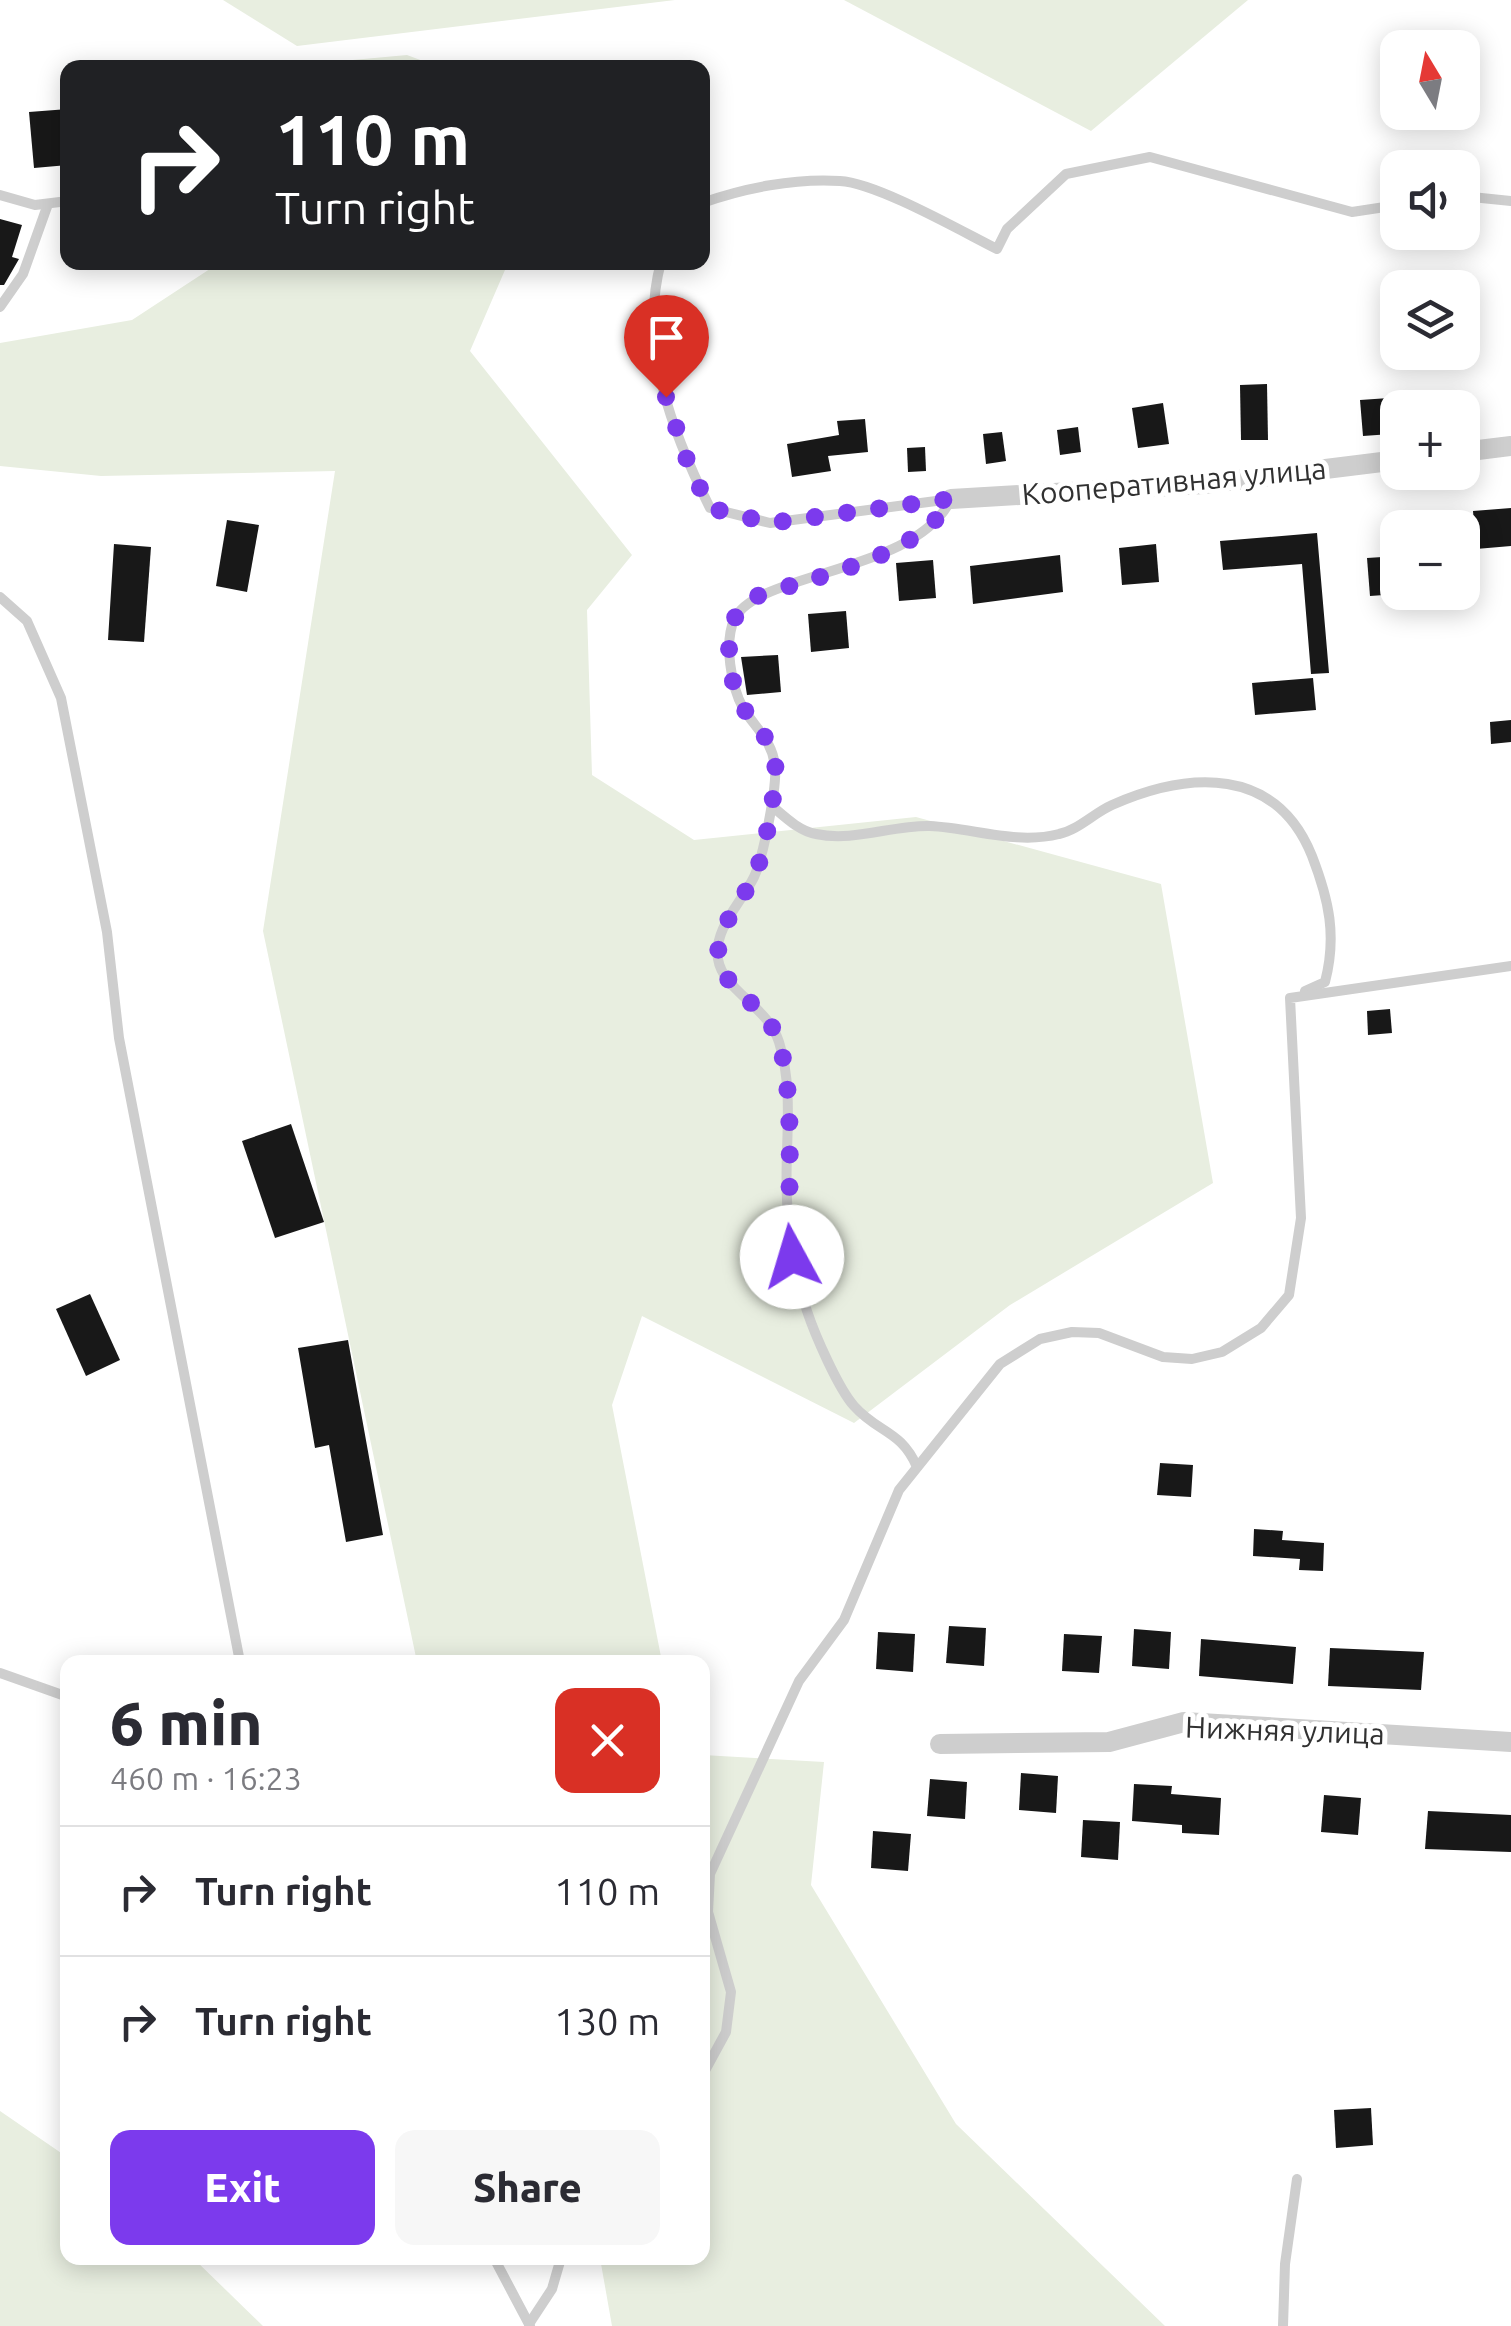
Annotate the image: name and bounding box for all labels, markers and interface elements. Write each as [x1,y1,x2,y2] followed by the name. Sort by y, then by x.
[1380,30,1480,130] north arrow
[1380,30,1480,610] map controls
[110,100,240,230] icon: right
[275,100,470,178] text: 110 m
[1380,150,1480,250] button: sound
[275,182,475,233] text: Turn right
[1380,270,1480,370] button: layers
[624,295,709,398] pin
[639,310,694,365] icon: arrive
[1380,390,1480,490] button: +
[1020,451,1328,511] street label: Кооперативная улица
[1380,510,1480,610] button: −
[740,1205,844,1309] position arrow
[555,1688,660,1793] button: close
[110,1689,263,1756] text: 6 min
[1185,1710,1385,1750] street label: Нижняя улица
[110,1760,302,1796] text: 460 m · 16:23
[110,1864,165,1919] icon: right
[195,1870,372,1912] text: Turn right
[554,1870,660,1912] text: 110 m
[110,1994,165,2049] icon: right
[195,2000,372,2042] text: Turn right
[554,2000,660,2042] text: 130 m
[110,2130,375,2245] button: Exit
[395,2130,660,2245] button: Share

